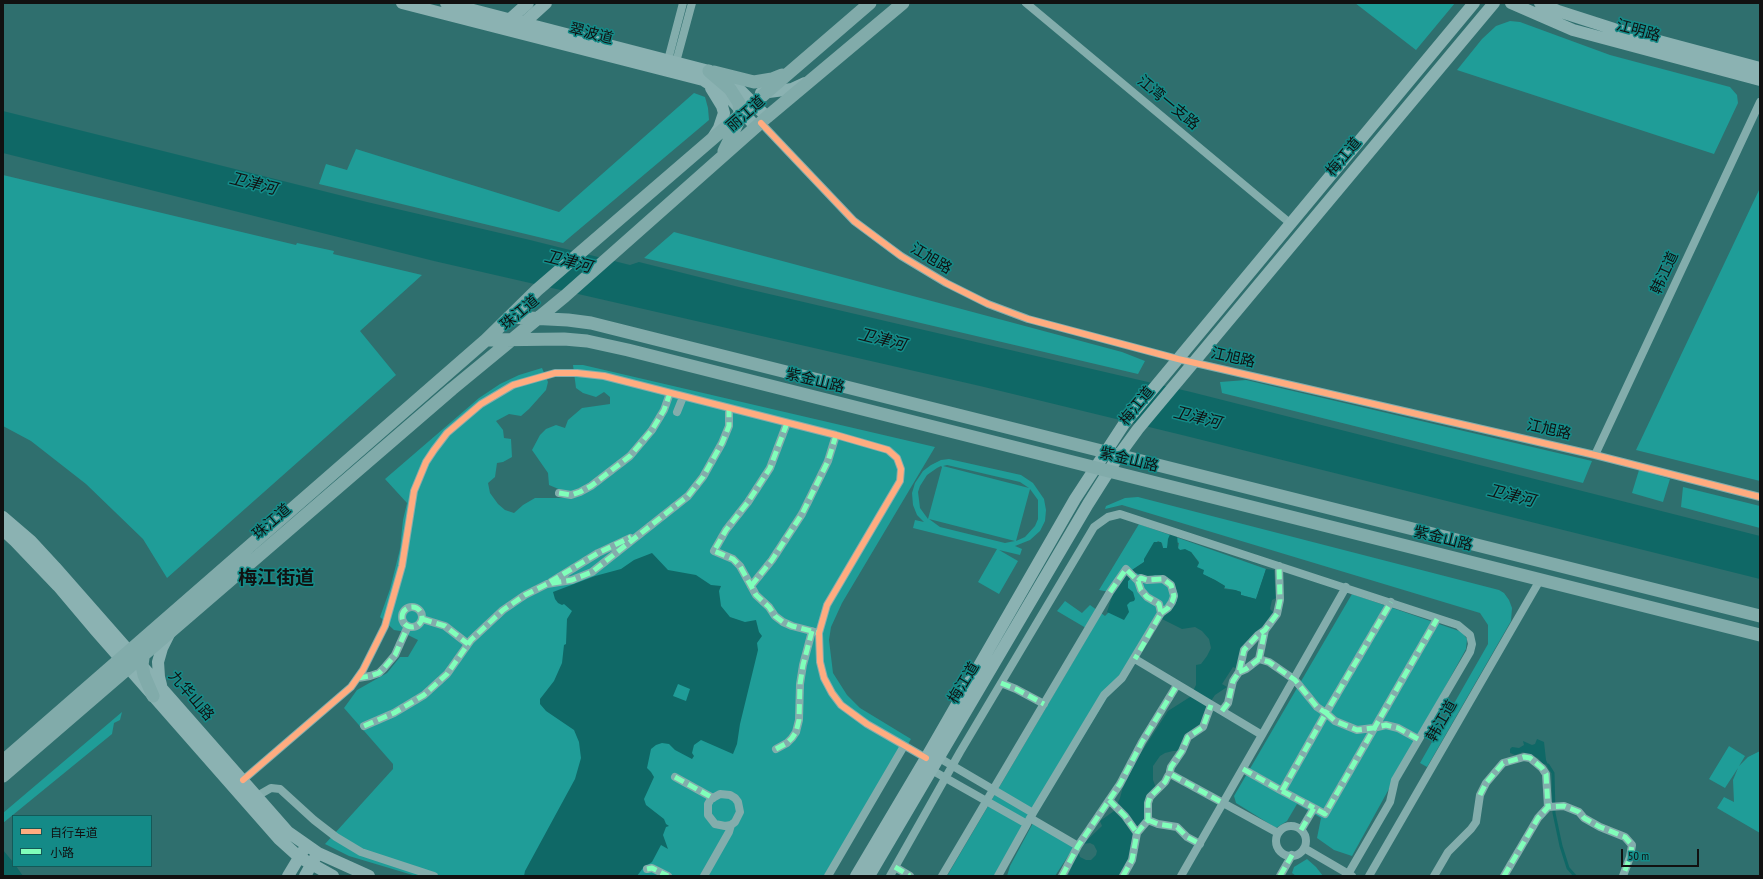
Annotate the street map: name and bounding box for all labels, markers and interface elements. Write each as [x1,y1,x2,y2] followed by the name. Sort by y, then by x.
[1614,16,1662,46] street label: 江明路
[567,20,615,48] street label: 翠波道
[1133,72,1203,134] street label: 江湾一支路
[723,92,769,136] street label: 丽江道
[1323,134,1365,180] street label: 梅江道
[227,169,279,199] water label: 卫津河
[907,240,955,278] street label: 江旭路
[542,247,594,277] water label: 卫津河
[1647,249,1683,297] street label: 韩江道
[497,292,543,334] street label: 珠江道
[856,325,908,355] water label: 卫津河
[1209,344,1257,372] street label: 江旭路
[784,365,846,397] street label: 紫金山路
[1116,383,1158,429] street label: 梅江道
[1171,403,1223,433] water label: 卫津河
[1525,416,1573,444] street label: 江旭路
[1098,444,1160,476] street label: 紫金山路
[1485,481,1537,511] water label: 卫津河
[249,500,295,544] street label: 珠江道
[1412,523,1474,555] street label: 紫金山路
[238,568,314,590] district label: 梅江街道
[945,659,983,707] street label: 梅江道
[165,667,217,725] street label: 九华山路
[1423,697,1461,745] street label: 韩江道
[12,815,152,867] legend
[50,825,98,840] text: 自行车道
[1623,841,1701,867] scale bar
[50,845,74,860] text: 小路
[1628,848,1649,863] text: 50 m

